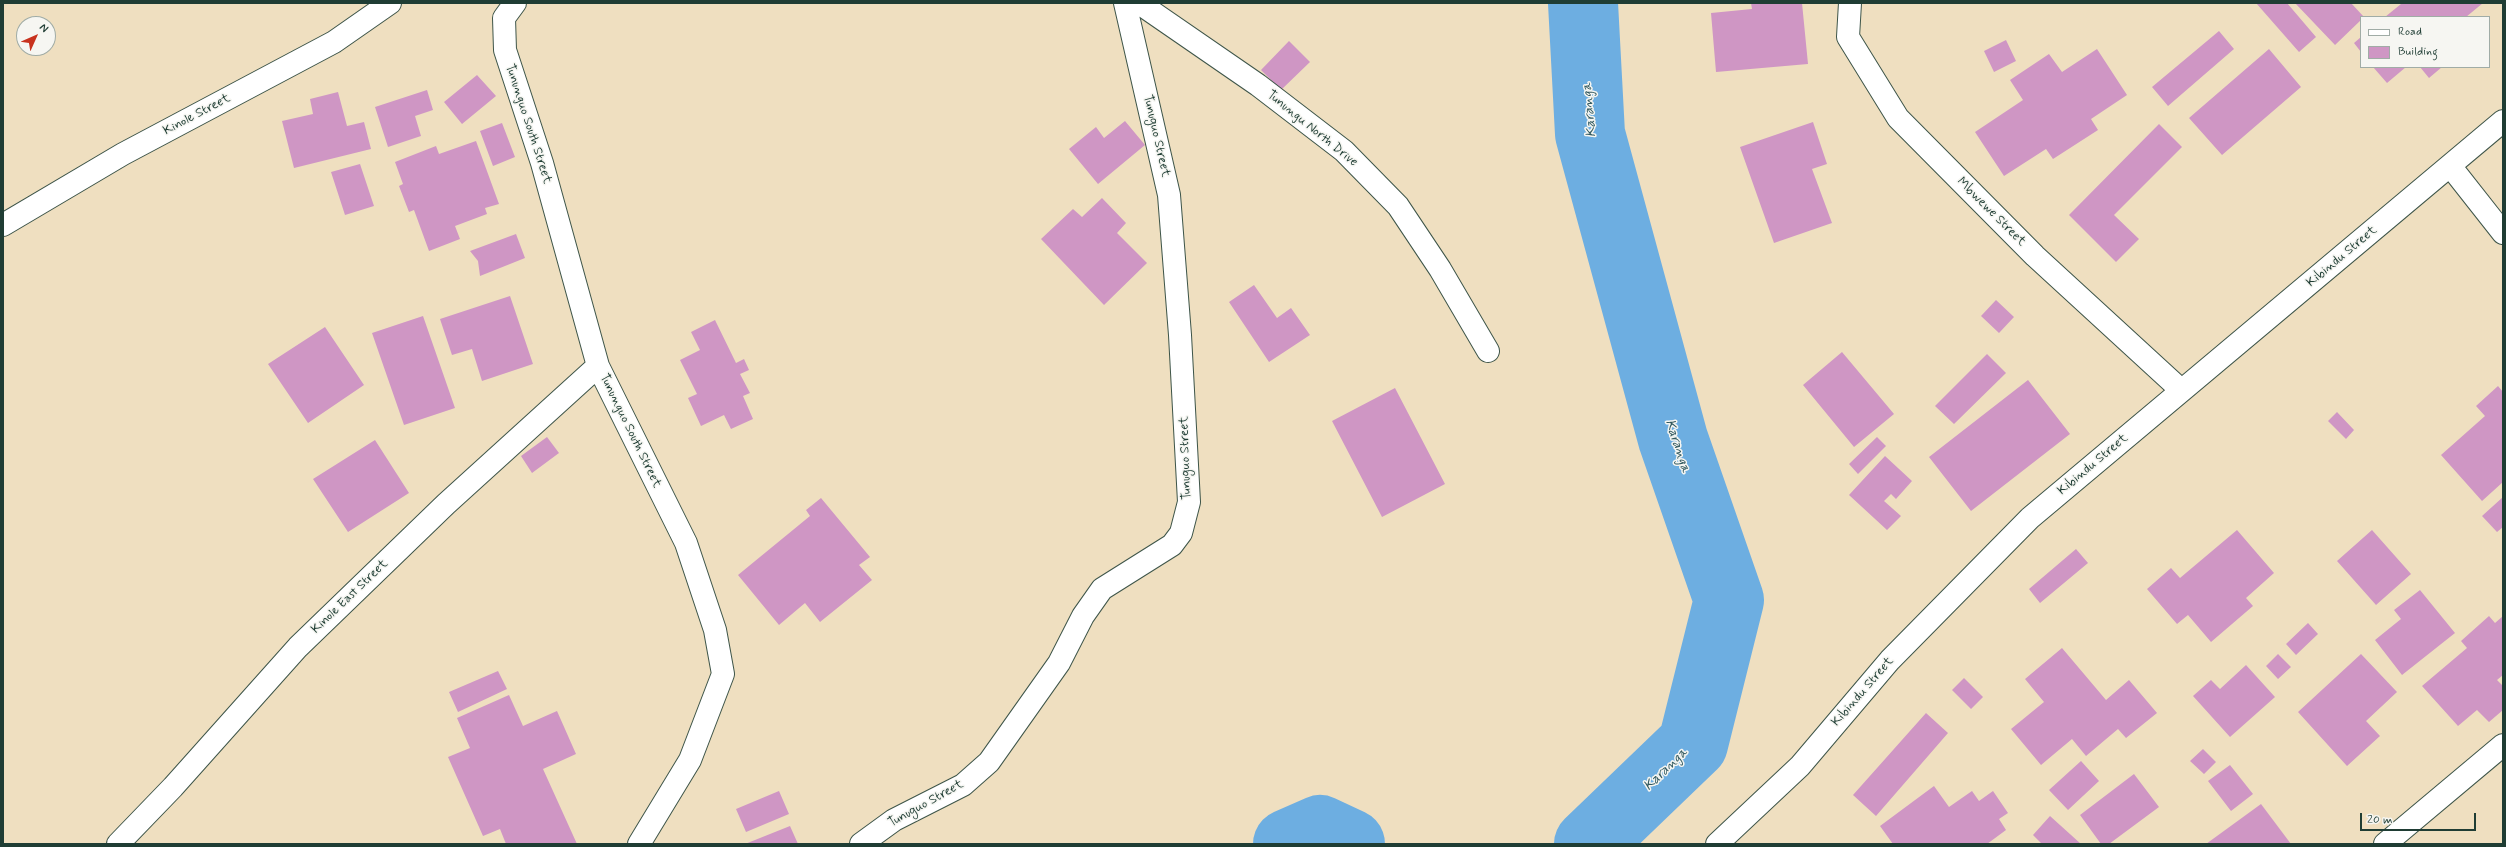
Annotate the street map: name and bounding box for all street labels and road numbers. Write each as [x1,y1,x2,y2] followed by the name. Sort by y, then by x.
[501,62,555,186] street label: Tununguo South Street
[1263,88,1361,170] street label: Tunungu North Drive
[161,91,233,139] street label: Kinole Street
[1139,93,1173,179] street label: Tunuguo Street
[1953,174,2029,250] street label: Mbwewe Street
[2304,223,2380,291] street label: Kibindu Street
[596,371,664,491] street label: Tununguo South Street
[1177,416,1195,500] street label: Tunuguo Street
[2055,431,2131,499] street label: Kibindu Street
[309,557,391,637] street label: Kinole East Street
[1829,654,1897,730] street label: Kibindu Street
[886,777,966,831] street label: Tunuguo Street

